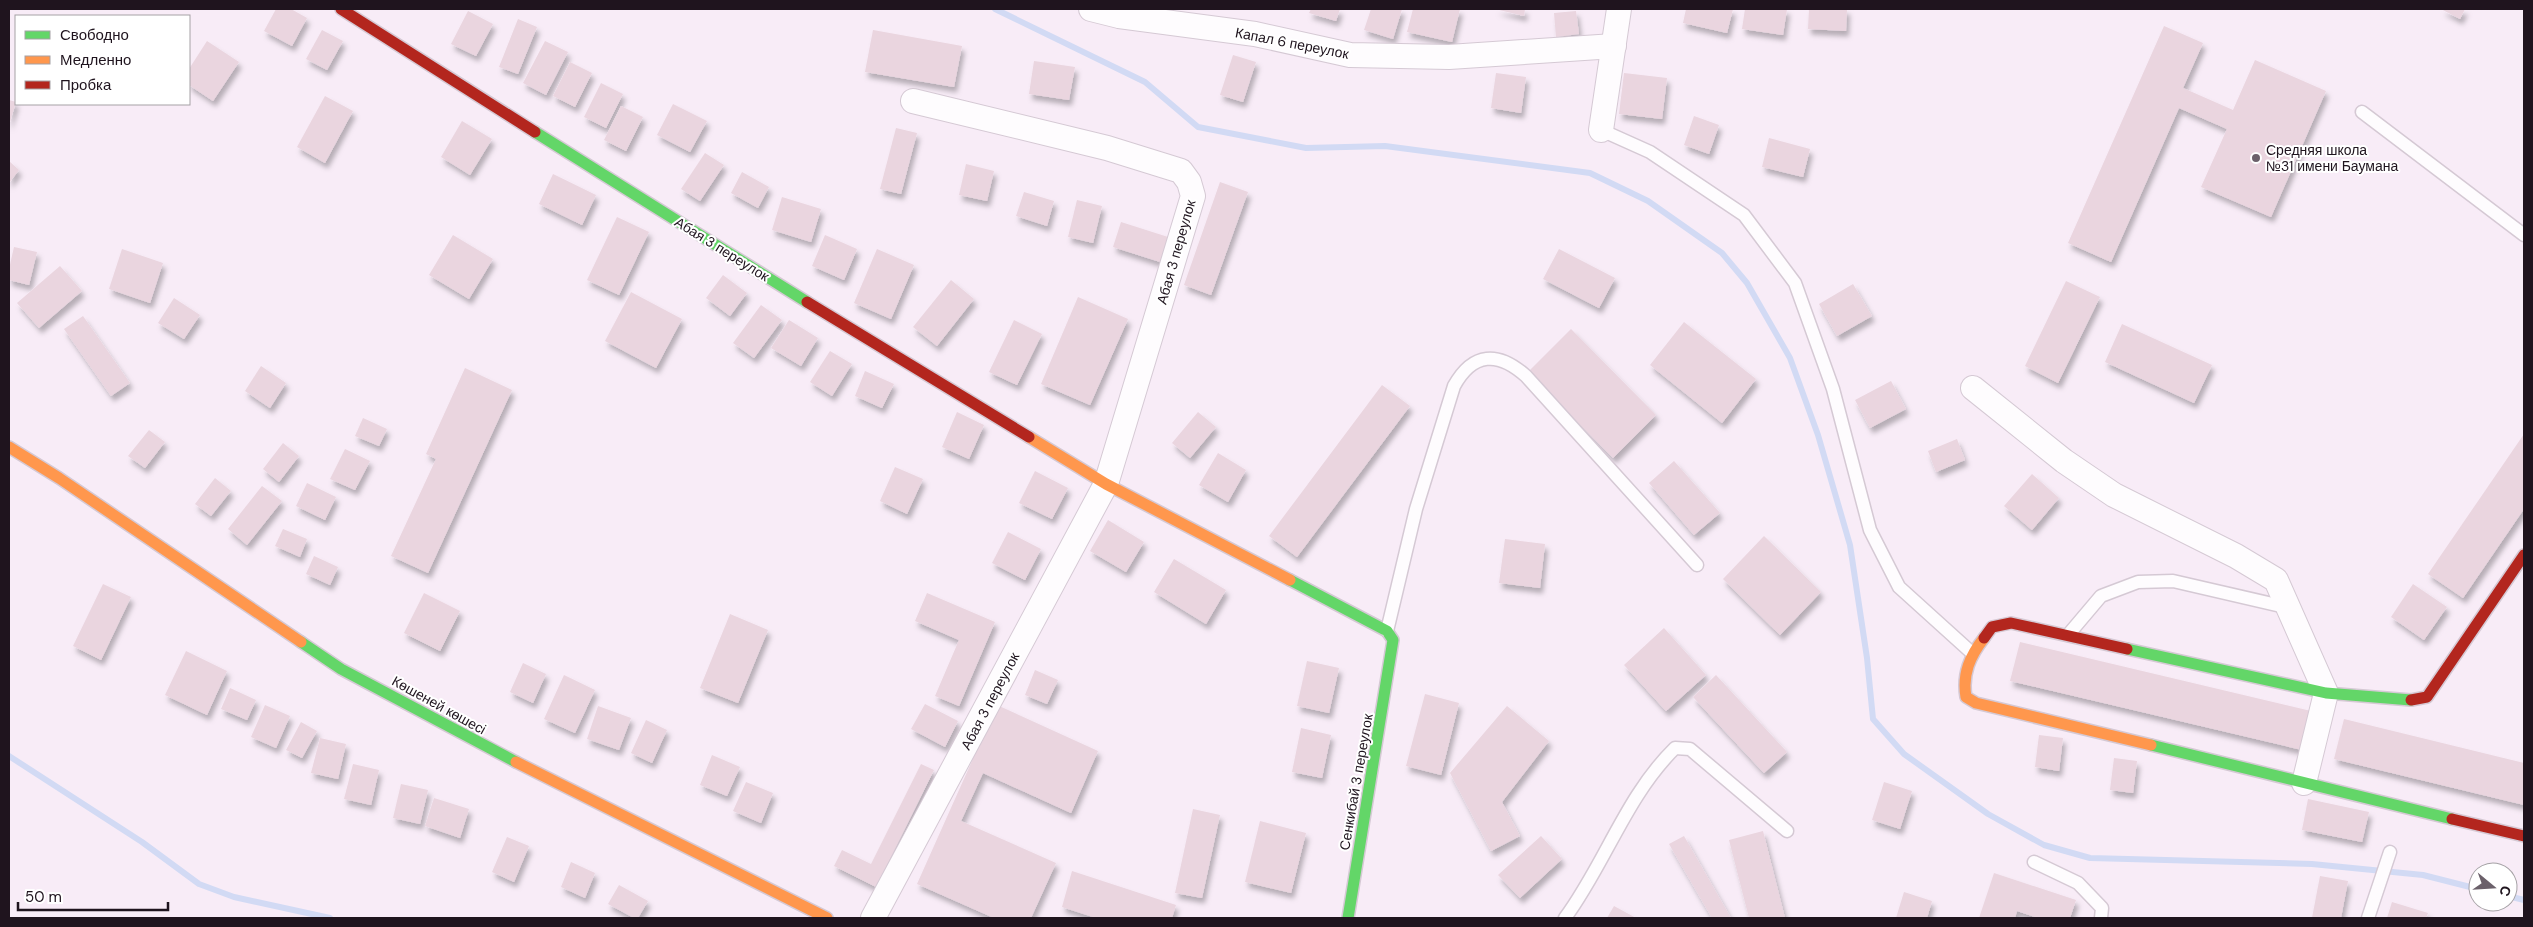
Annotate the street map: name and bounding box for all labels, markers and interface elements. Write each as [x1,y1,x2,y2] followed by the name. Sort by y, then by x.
[15,15,190,105] legend
[1234,23,1351,63] street label: Капал 6 переулок
[60,25,129,45] text: Свободно
[60,50,131,70] text: Медленно
[60,75,112,95] text: Пробка
[2266,141,2398,175] place label: Средняя школа №31 имени Баумана
[2250,152,2262,164] marker: Средняя школа №31 имени Баумана
[1152,197,1200,306] street label: Абая 3 переулок
[672,213,773,286] street label: Абая 3 переулок
[957,648,1024,753] street label: Абая 3 переулок
[389,672,489,738] street label: Көшеней көшесі
[1335,711,1377,852] street label: Сенкибай 3 переулок
[2468,862,2518,912] north arrow
[18,880,168,912] scale bar
[2495,883,2515,899] text: С
[25,887,62,907] text: 50 m

